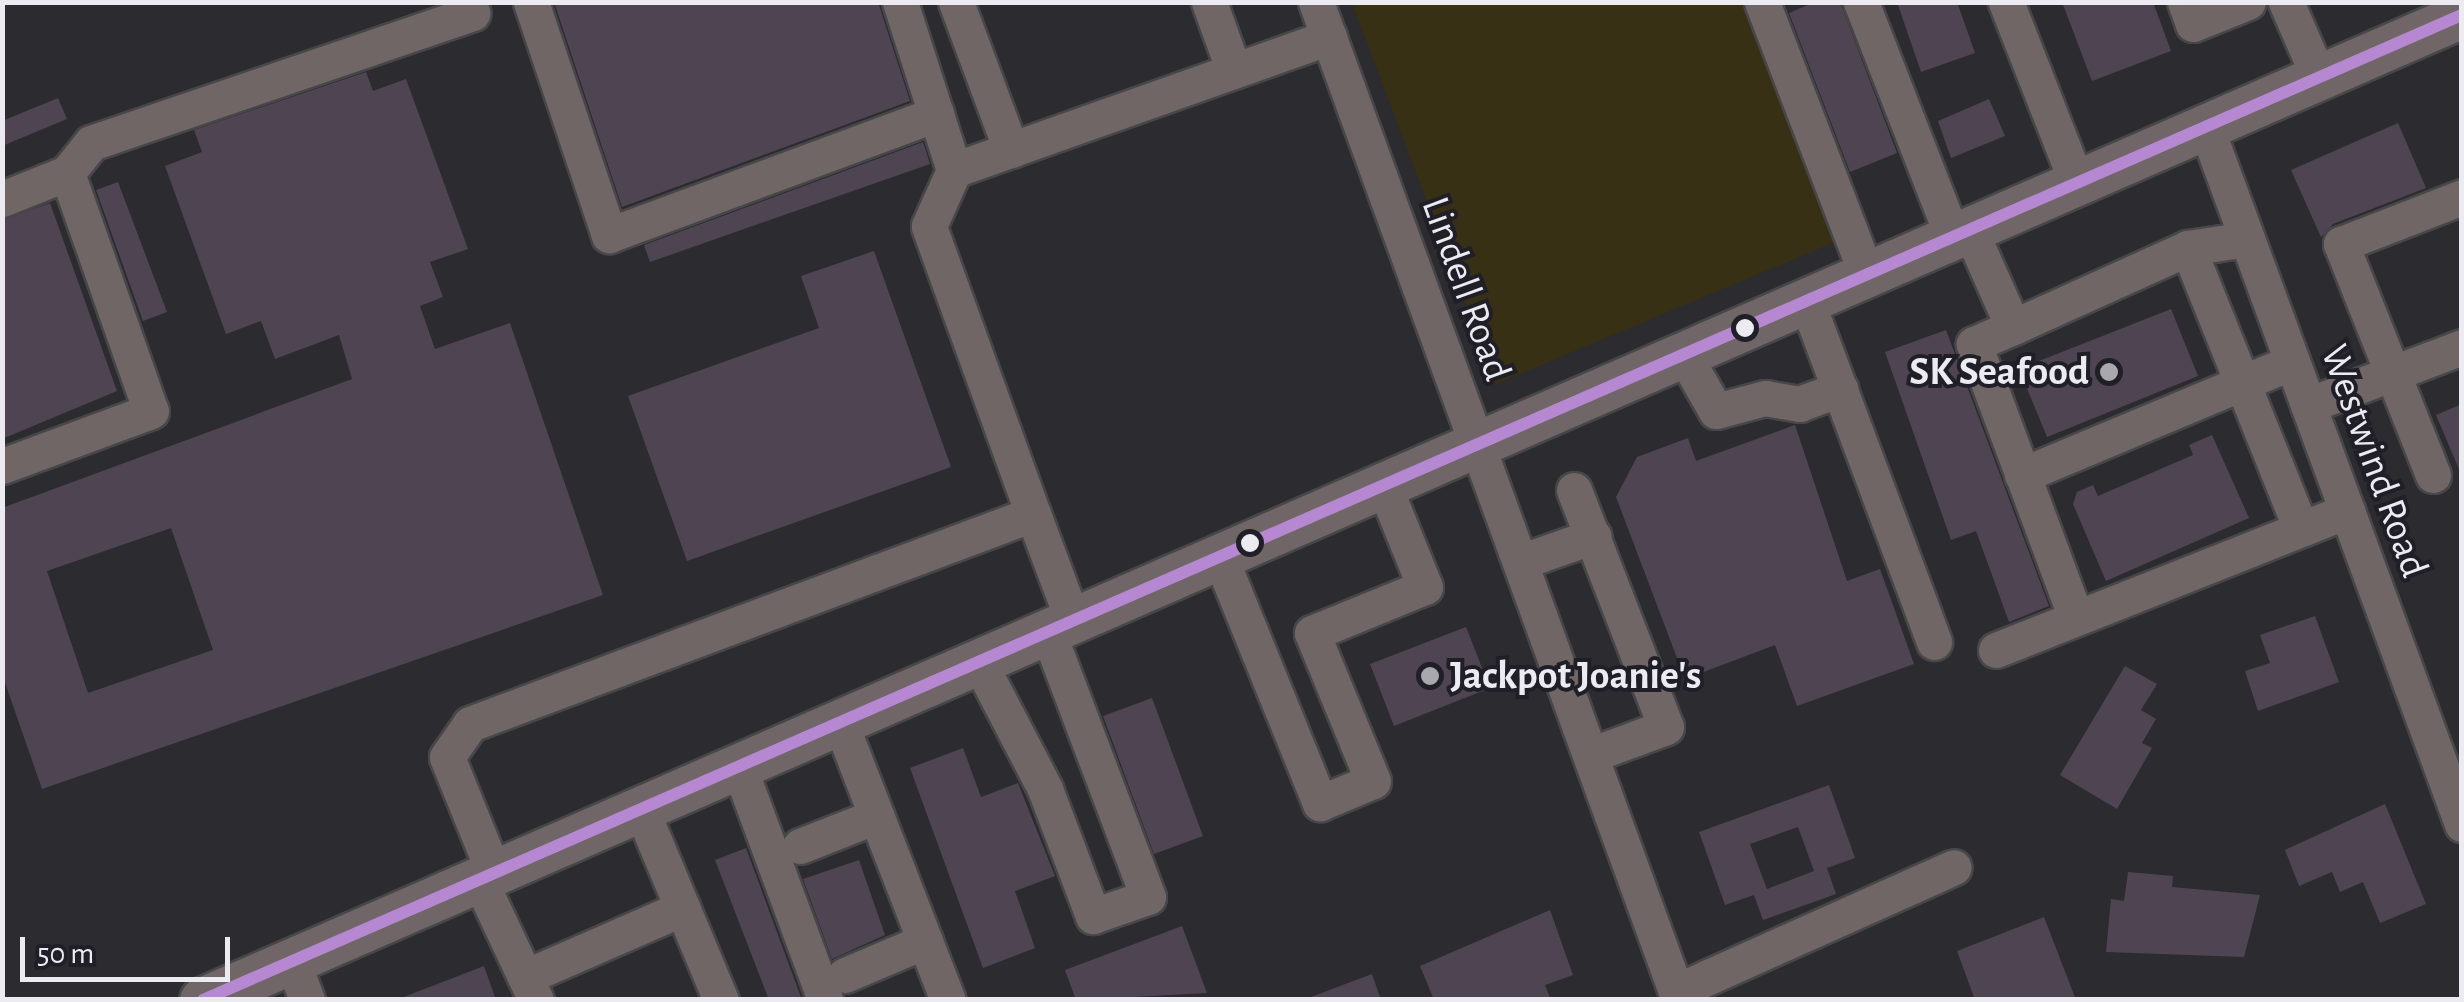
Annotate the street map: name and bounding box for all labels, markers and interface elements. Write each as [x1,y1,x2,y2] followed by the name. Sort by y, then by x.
[1411,191,1521,387] street label: Lindell Road
[1735,318,1755,338] unlabelled marker
[2310,338,2438,584] street label: Westwind Road
[1909,348,2089,396] place label: SK Seafood
[2098,361,2120,383] marker: SK Seafood
[1240,533,1260,553] unlabelled marker
[1450,652,1701,700] place label: Jackpot Joanie's
[1419,665,1441,687] marker: Jackpot Joanie's
[25,917,235,979] scale bar
[37,939,94,969] text: 50 m

